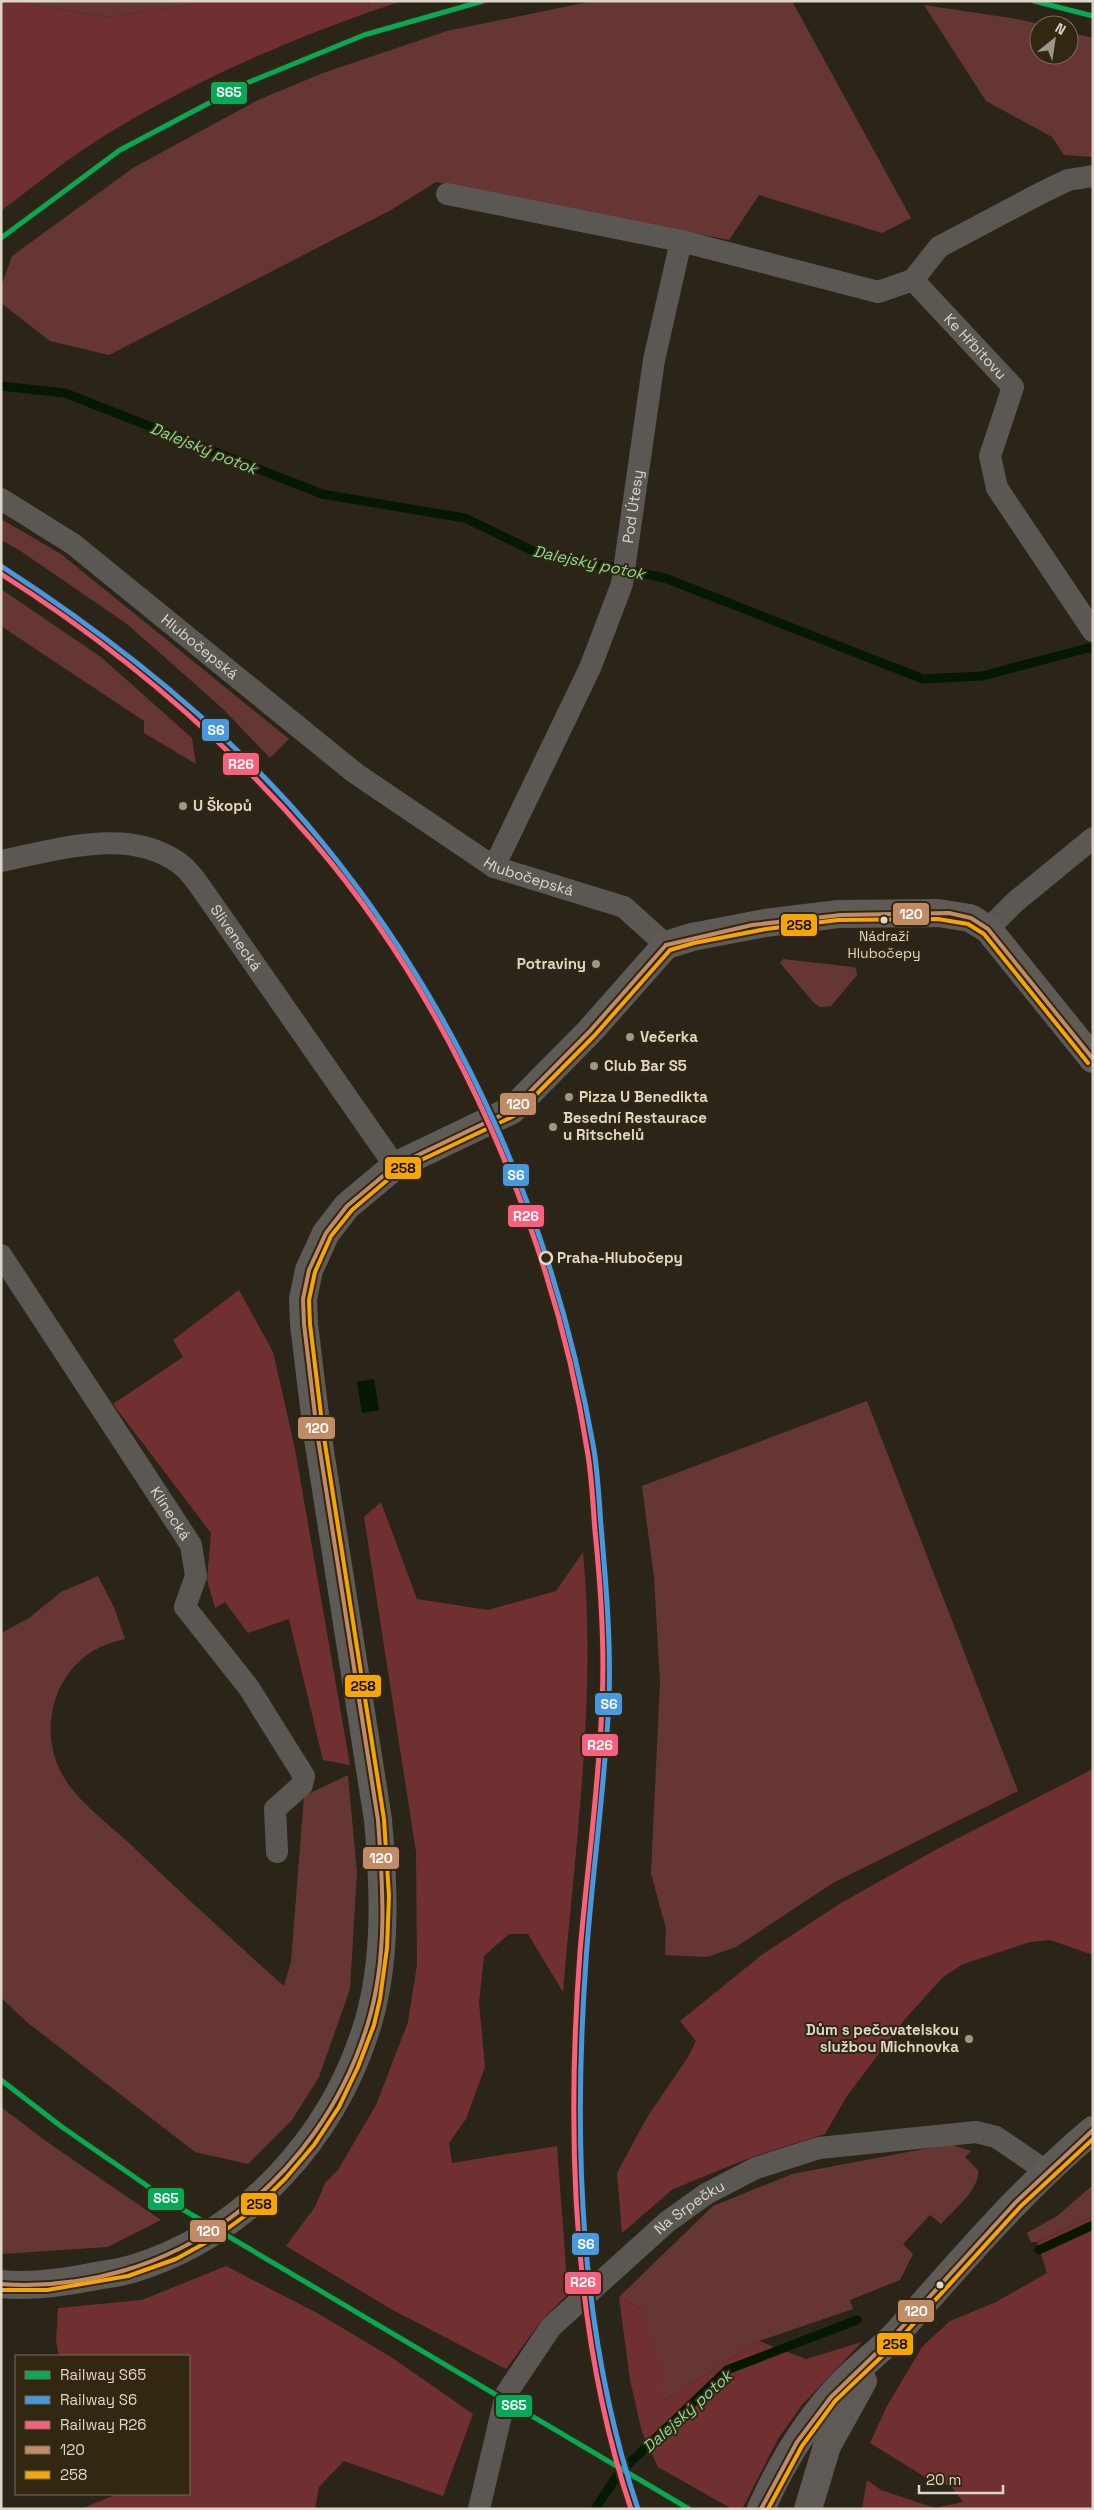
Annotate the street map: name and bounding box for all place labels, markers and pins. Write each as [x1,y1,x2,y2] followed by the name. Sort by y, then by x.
[193,796,252,815] place label: U Škopů
[177,800,189,812] marker: U Škopů
[879,915,889,925] marker: Nádraží Hlubočepy
[847,927,921,962] place label: Nádraží Hlubočepy
[517,954,586,973] place label: Potraviny
[590,958,602,970] marker: Potraviny
[640,1027,698,1046] place label: Večerka
[624,1031,636,1043] marker: Večerka
[604,1056,687,1075] place label: Club Bar S5
[588,1060,600,1072] marker: Club Bar S5
[579,1087,708,1106] place label: Pizza U Benedikta
[563,1091,575,1103] marker: Pizza U Benedikta
[563,1108,707,1144] place label: Besední Restaurace u Ritschelů
[547,1121,559,1133] marker: Besední Restaurace u Ritschelů
[557,1248,683,1267] place label: Praha-Hlubočepy
[539,1251,553,1265] marker: Praha-Hlubočepy
[806,2020,959,2056] place label: Dům s pečovatelskou službou Michnovka
[963,2033,975,2045] marker: Dům s pečovatelskou službou Michnovka
[935,2280,945,2290] unlabelled marker

